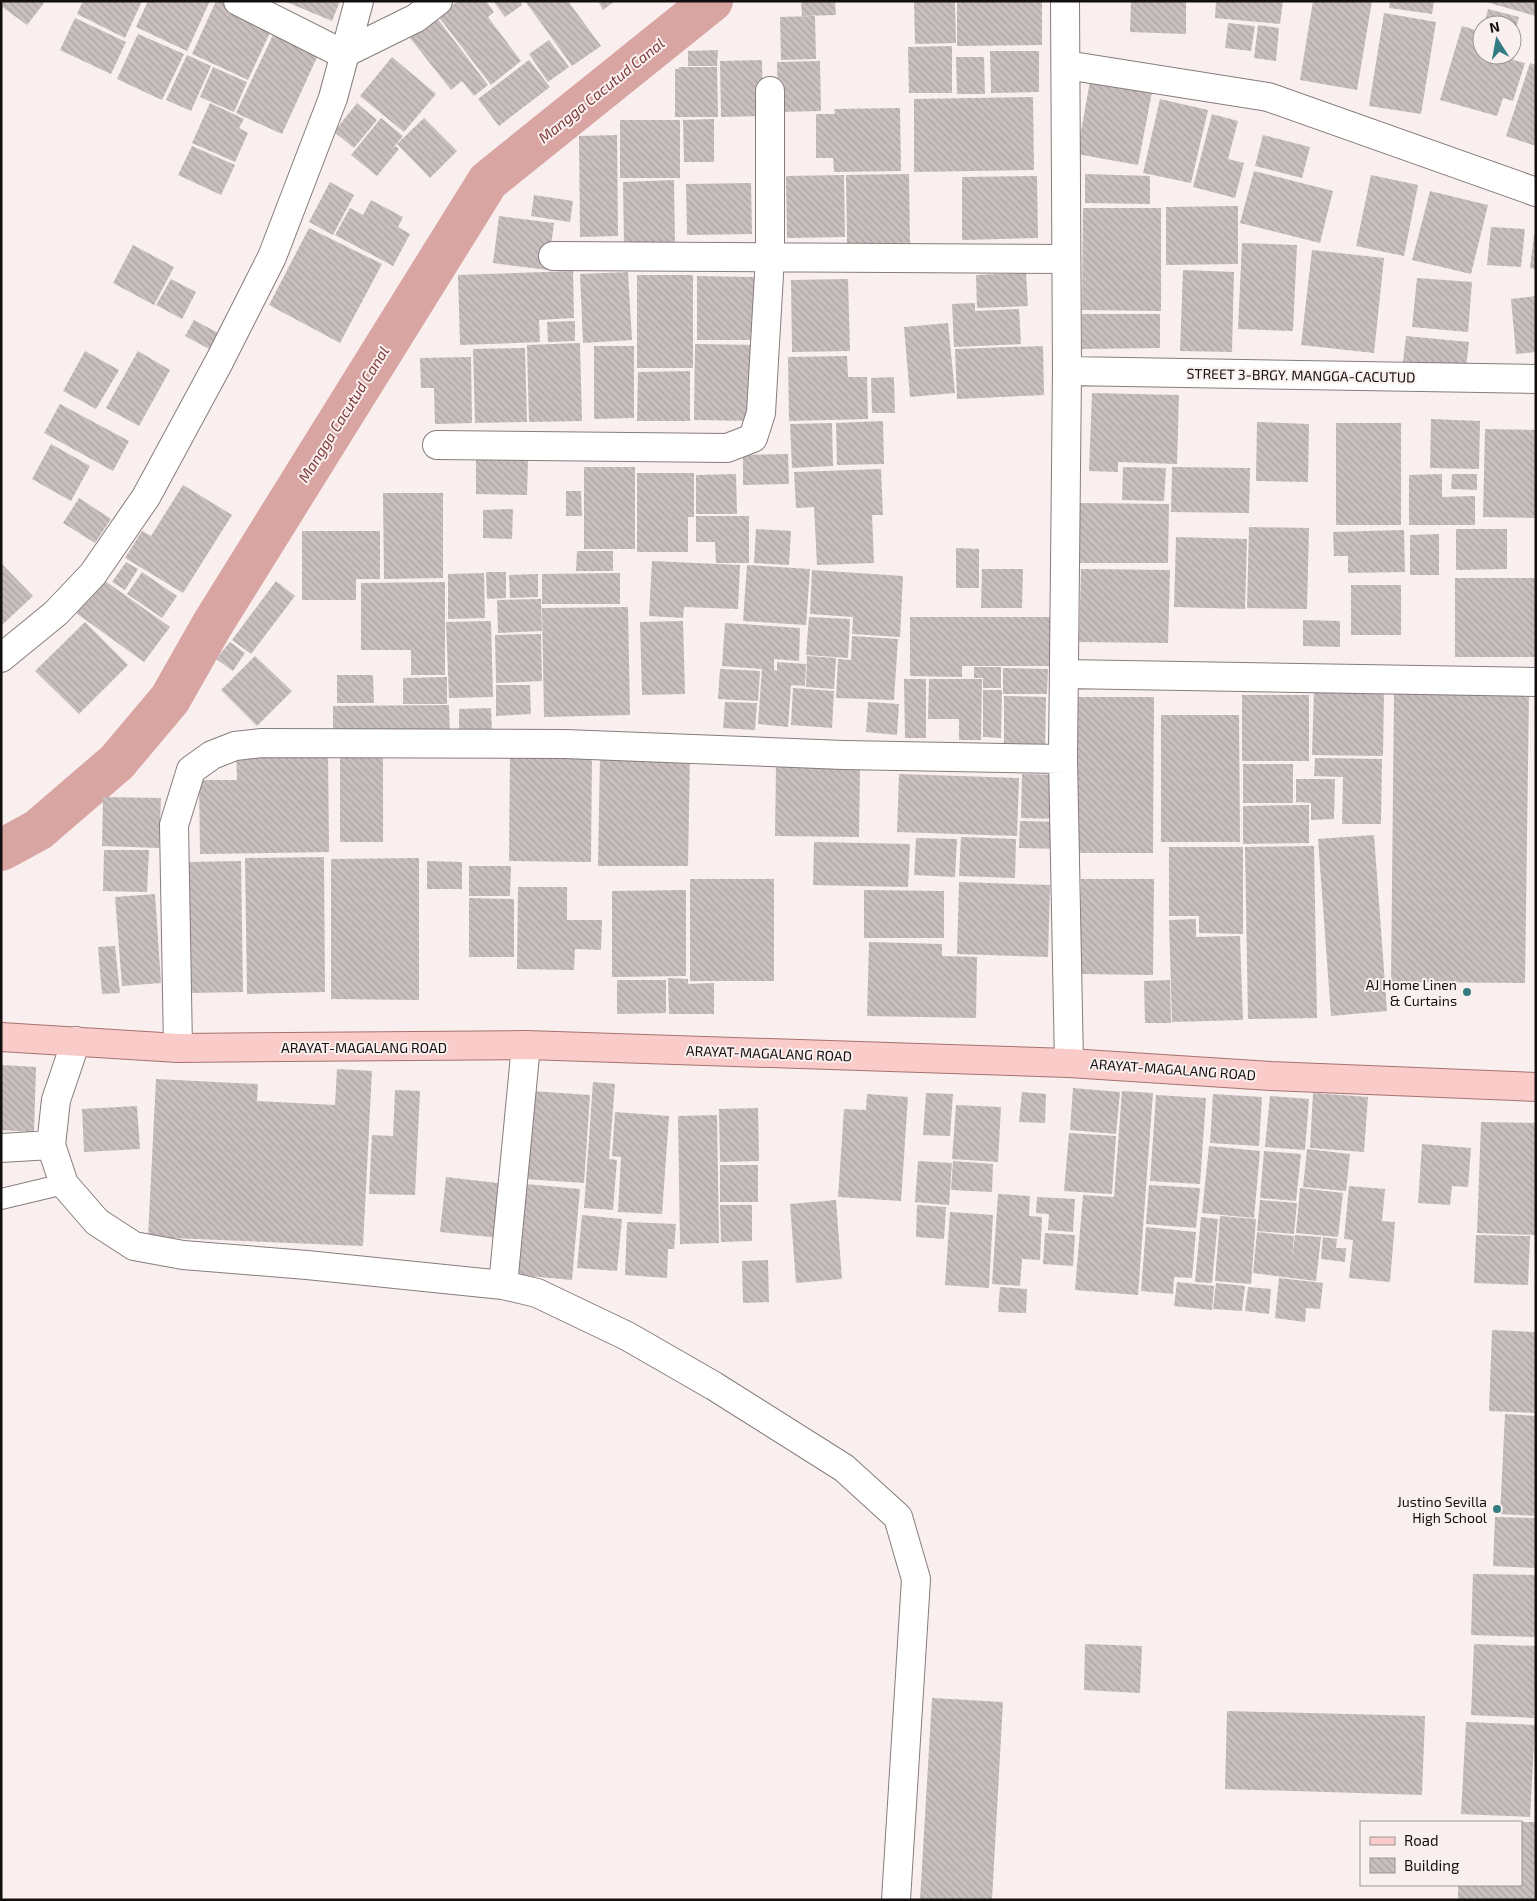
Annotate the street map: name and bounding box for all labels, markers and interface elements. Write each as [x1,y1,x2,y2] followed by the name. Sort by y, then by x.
[1472,15,1522,65] north arrow
[1488,17,1501,36] text: N
[534,34,668,146] water label: Mangga Cacutud Canal
[294,343,392,485] water label: Mangga Cacutud Canal
[1186,365,1416,385] street label: STREET 3-BRGY. MANGGA-CACUTUD
[1366,976,1457,1009] place label: AJ Home Linen & Curtains
[1461,986,1473,998] marker: AJ Home Linen & Curtains
[281,1039,447,1056] street label: ARAYAT-MAGALANG ROAD
[686,1042,852,1064] street label: ARAYAT-MAGALANG ROAD
[1090,1055,1256,1083] street label: ARAYAT-MAGALANG ROAD
[1397,1493,1488,1526] place label: Justino Sevilla High School
[1491,1503,1503,1515] marker: Justino Sevilla High School
[1360,1821,1522,1886] legend
[1404,1831,1439,1849] text: Road
[1404,1856,1460,1874] text: Building

